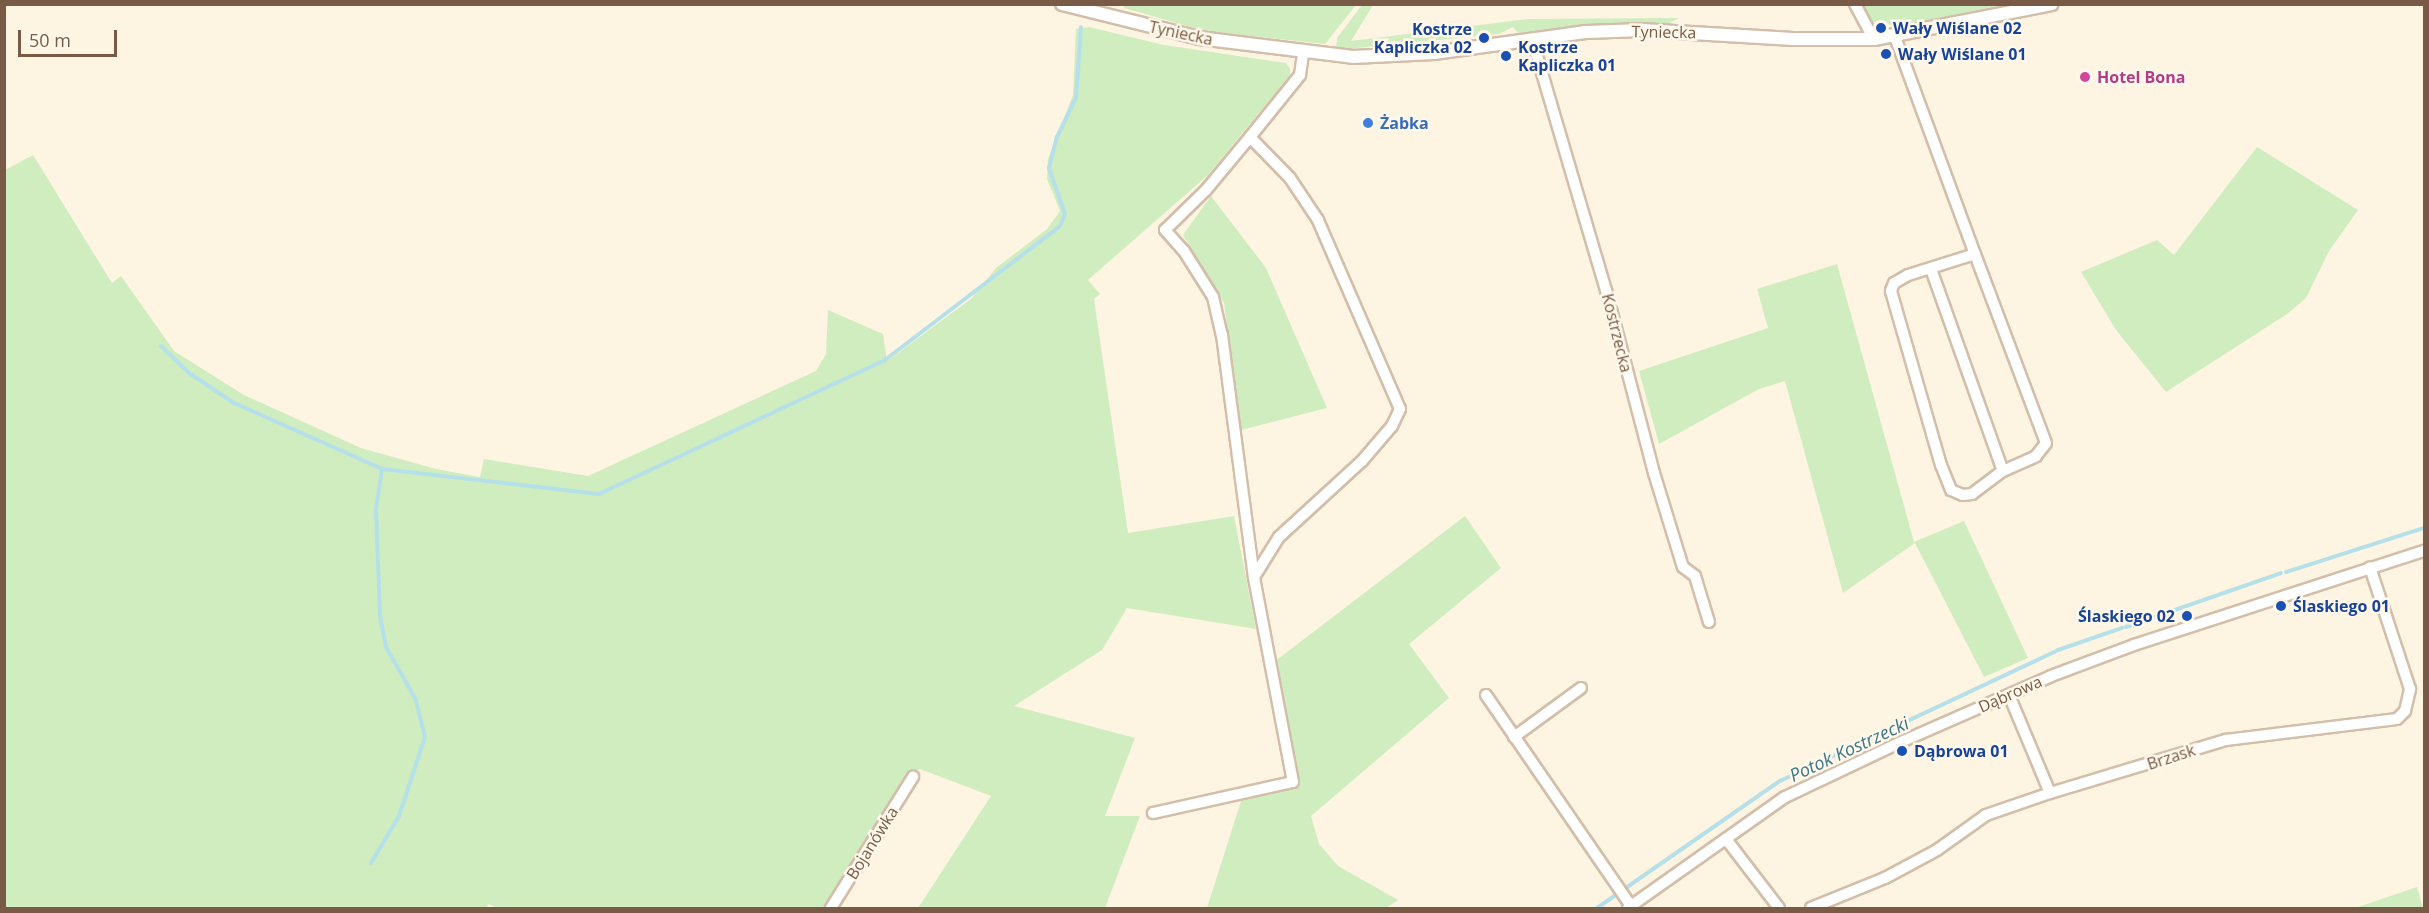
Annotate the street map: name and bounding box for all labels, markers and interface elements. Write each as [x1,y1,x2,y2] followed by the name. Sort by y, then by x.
[1147,17,1215,49] street label: Tyniecka
[21,18,120,56] scale bar
[1893,18,2022,38] place label: Wały Wiślane 02
[1374,19,1472,57] place label: Kostrze Kapliczka 02
[1874,21,1888,35] marker: Wały Wiślane 02
[1632,22,1696,42] street label: Tyniecka
[29,28,71,52] text: 50 m
[1477,31,1491,45] marker: Kostrze Kapliczka 02
[1518,37,1616,75] place label: Kostrze Kapliczka 01
[1898,44,2027,64] place label: Wały Wiślane 01
[1879,47,1893,61] marker: Wały Wiślane 01
[1499,49,1513,63] marker: Kostrze Kapliczka 01
[2097,67,2185,87] place label: Hotel Bona
[2078,70,2092,84] marker: Hotel Bona
[1380,113,1429,133] place label: Żabka
[1361,116,1375,130] marker: Żabka
[1598,292,1636,374] street label: Kostrzecka
[2293,596,2390,616] place label: Ślaskiego 01
[2274,599,2288,613] marker: Ślaskiego 01
[2078,606,2175,626] place label: Ślaskiego 02
[2180,609,2194,623] marker: Ślaskiego 02
[1975,671,2045,717] street label: Dąbrowa
[1786,712,1912,786] water label: Potok Kostrzecki
[2145,740,2197,774] street label: Brzask
[1914,741,2009,761] place label: Dąbrowa 01
[1895,744,1909,758] marker: Dąbrowa 01
[842,803,902,883] street label: Bojanówka

